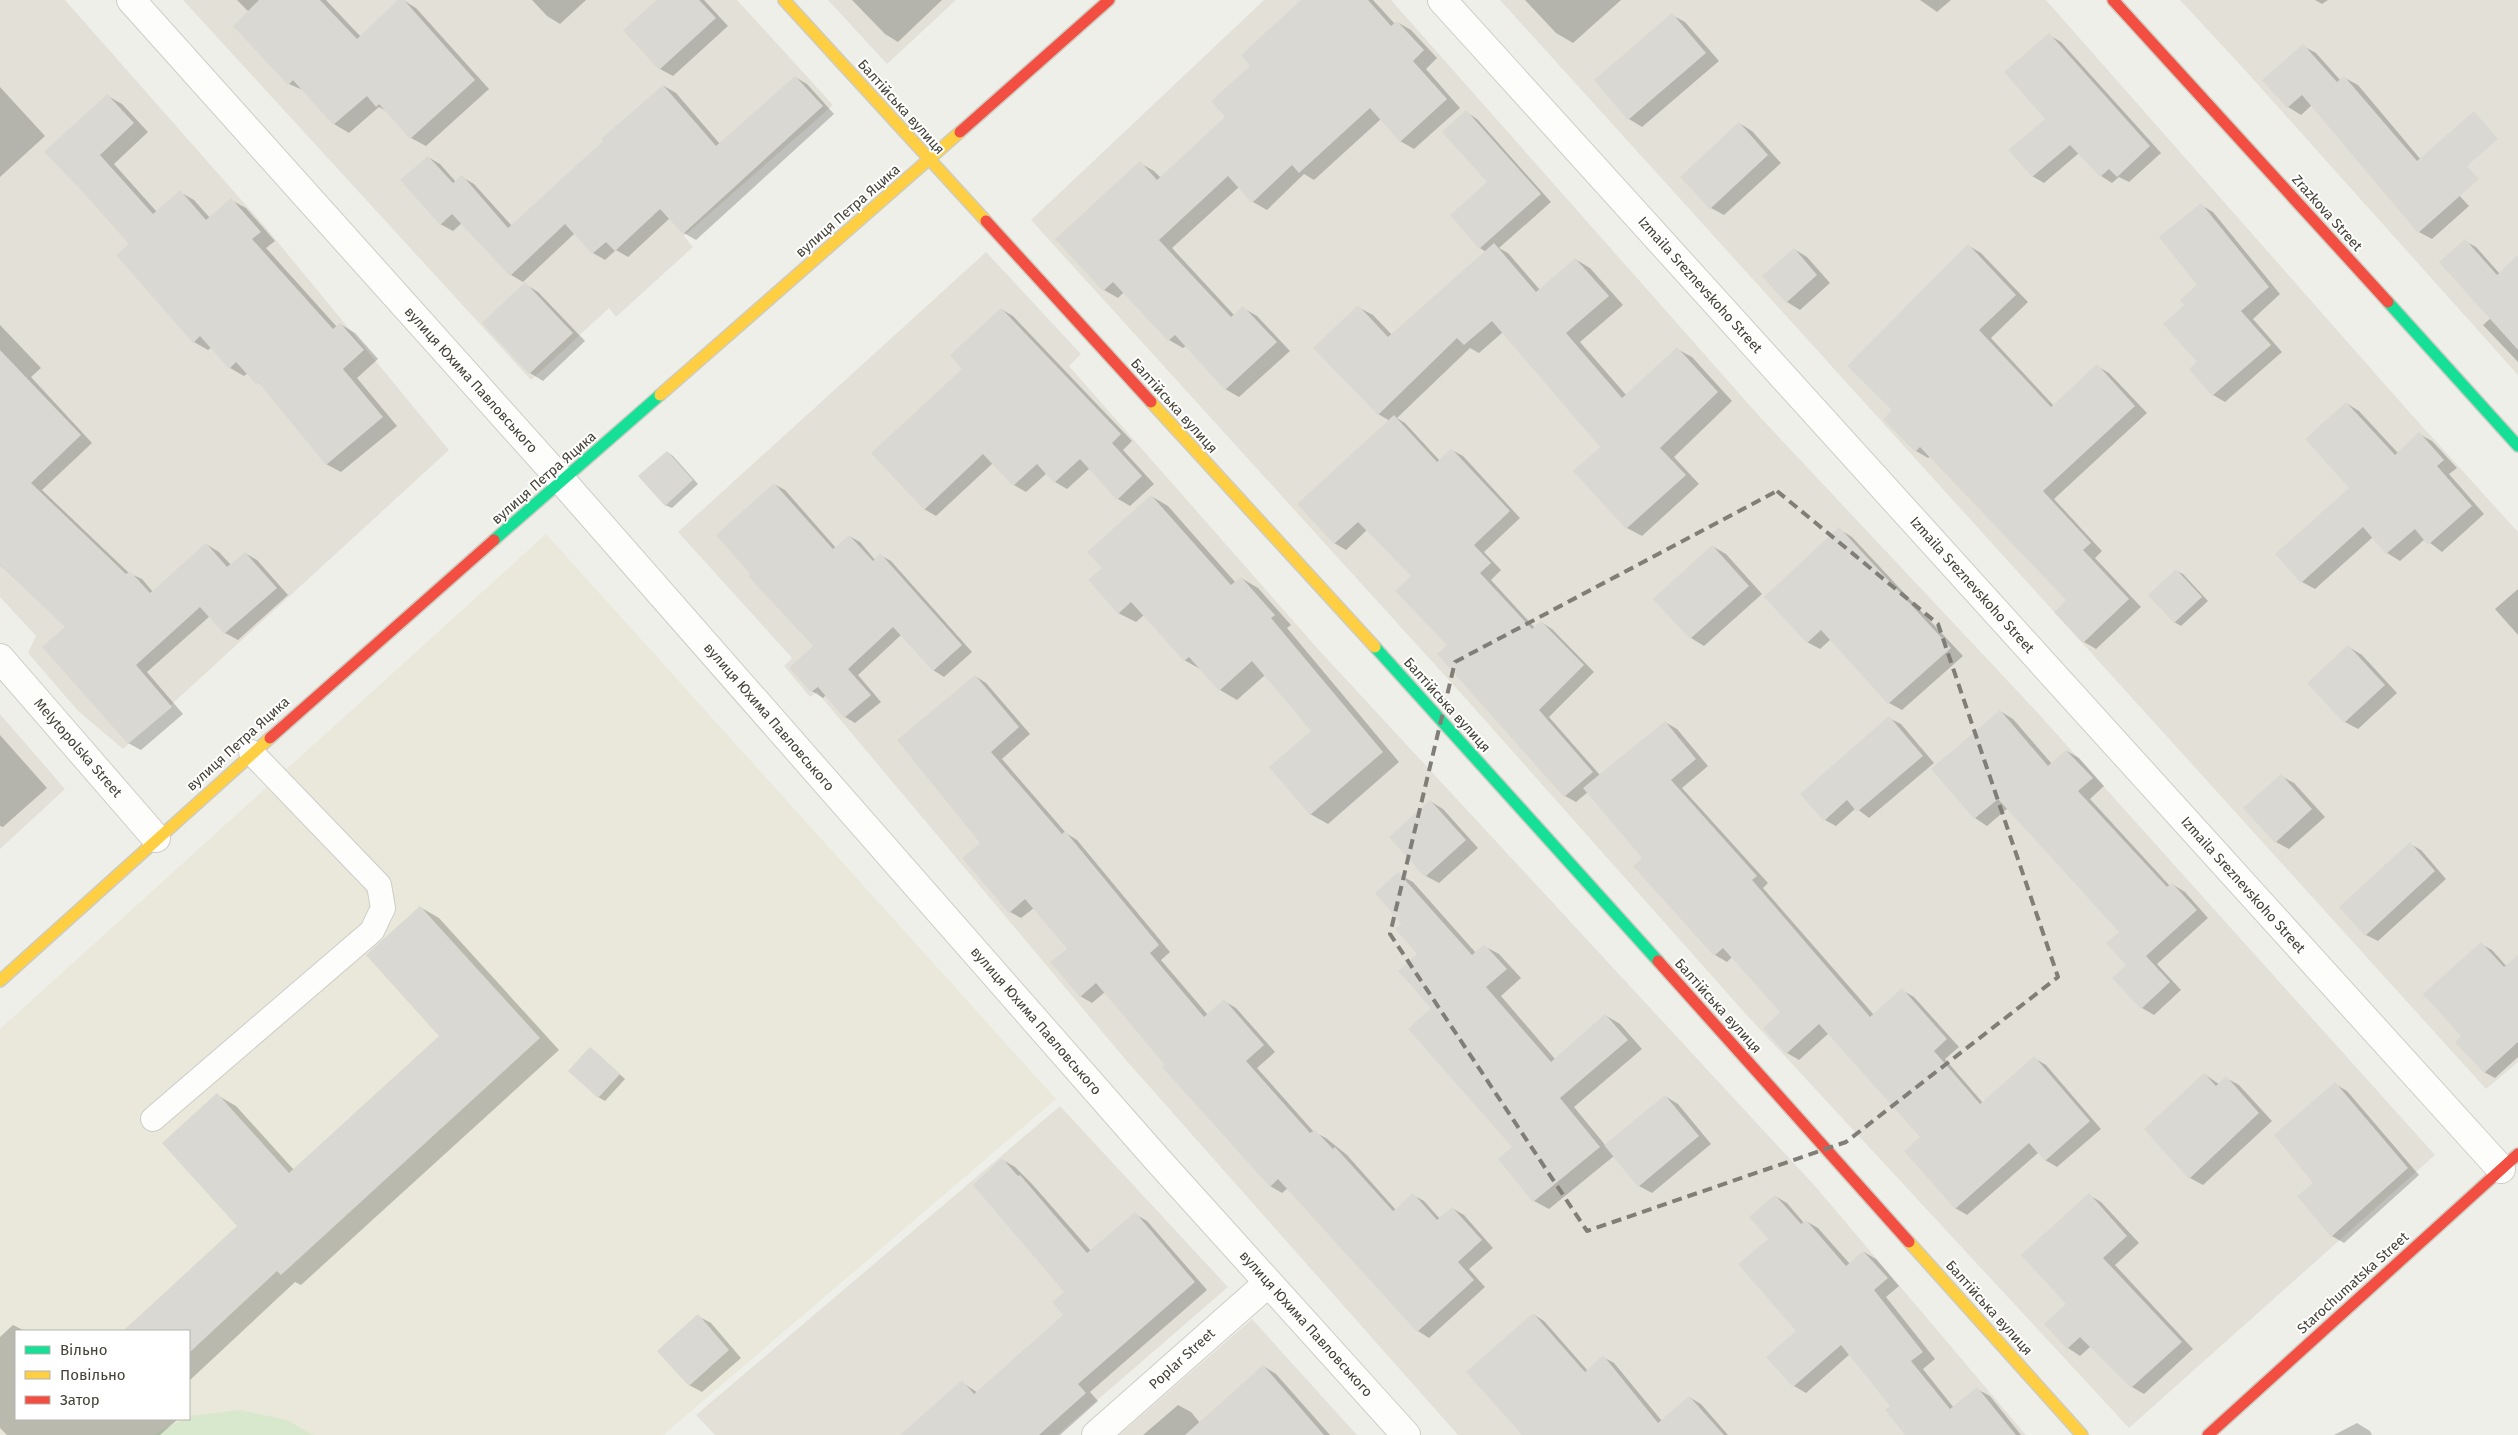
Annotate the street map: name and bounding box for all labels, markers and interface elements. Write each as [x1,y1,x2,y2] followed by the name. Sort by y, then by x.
[854,56,948,158] street label: Балтійська вулиця
[792,161,904,261] street label: вулиця Петра Яцика
[2288,171,2366,255] street label: Zrazkova Street
[1634,213,1766,357] street label: Izmaila Sreznevskoho Street
[401,303,541,457] street label: вулиця Юхима Павловського
[1127,355,1221,457] street label: Балтійська вулиця
[488,428,600,528] street label: вулиця Петра Яцика
[1906,513,2038,657] street label: Izmaila Sreznevskoho Street
[700,639,838,795] street label: вулиця Юхима Павловського
[1400,654,1494,756] street label: Балтійська вулиця
[183,693,293,795] street label: вулиця Петра Яцика
[30,695,126,802] street label: Melytopolska Street
[2177,813,2309,957] street label: Izmaila Sreznevskoho Street
[967,943,1105,1099] street label: вулиця Юхима Павловського
[1671,955,1765,1057] street label: Балтійська вулиця
[2294,1228,2413,1337] street label: Starochumatska Street
[1236,1247,1376,1401] street label: вулиця Юхима Павловського
[1942,1257,2036,1359] street label: Балтійська вулиця
[1145,1324,1219,1393] street label: Poplar Street
[15,1330,190,1420] legend
[60,1341,107,1359] text: Вільно
[60,1366,126,1384] text: Повільно
[60,1391,100,1409] text: Затор

